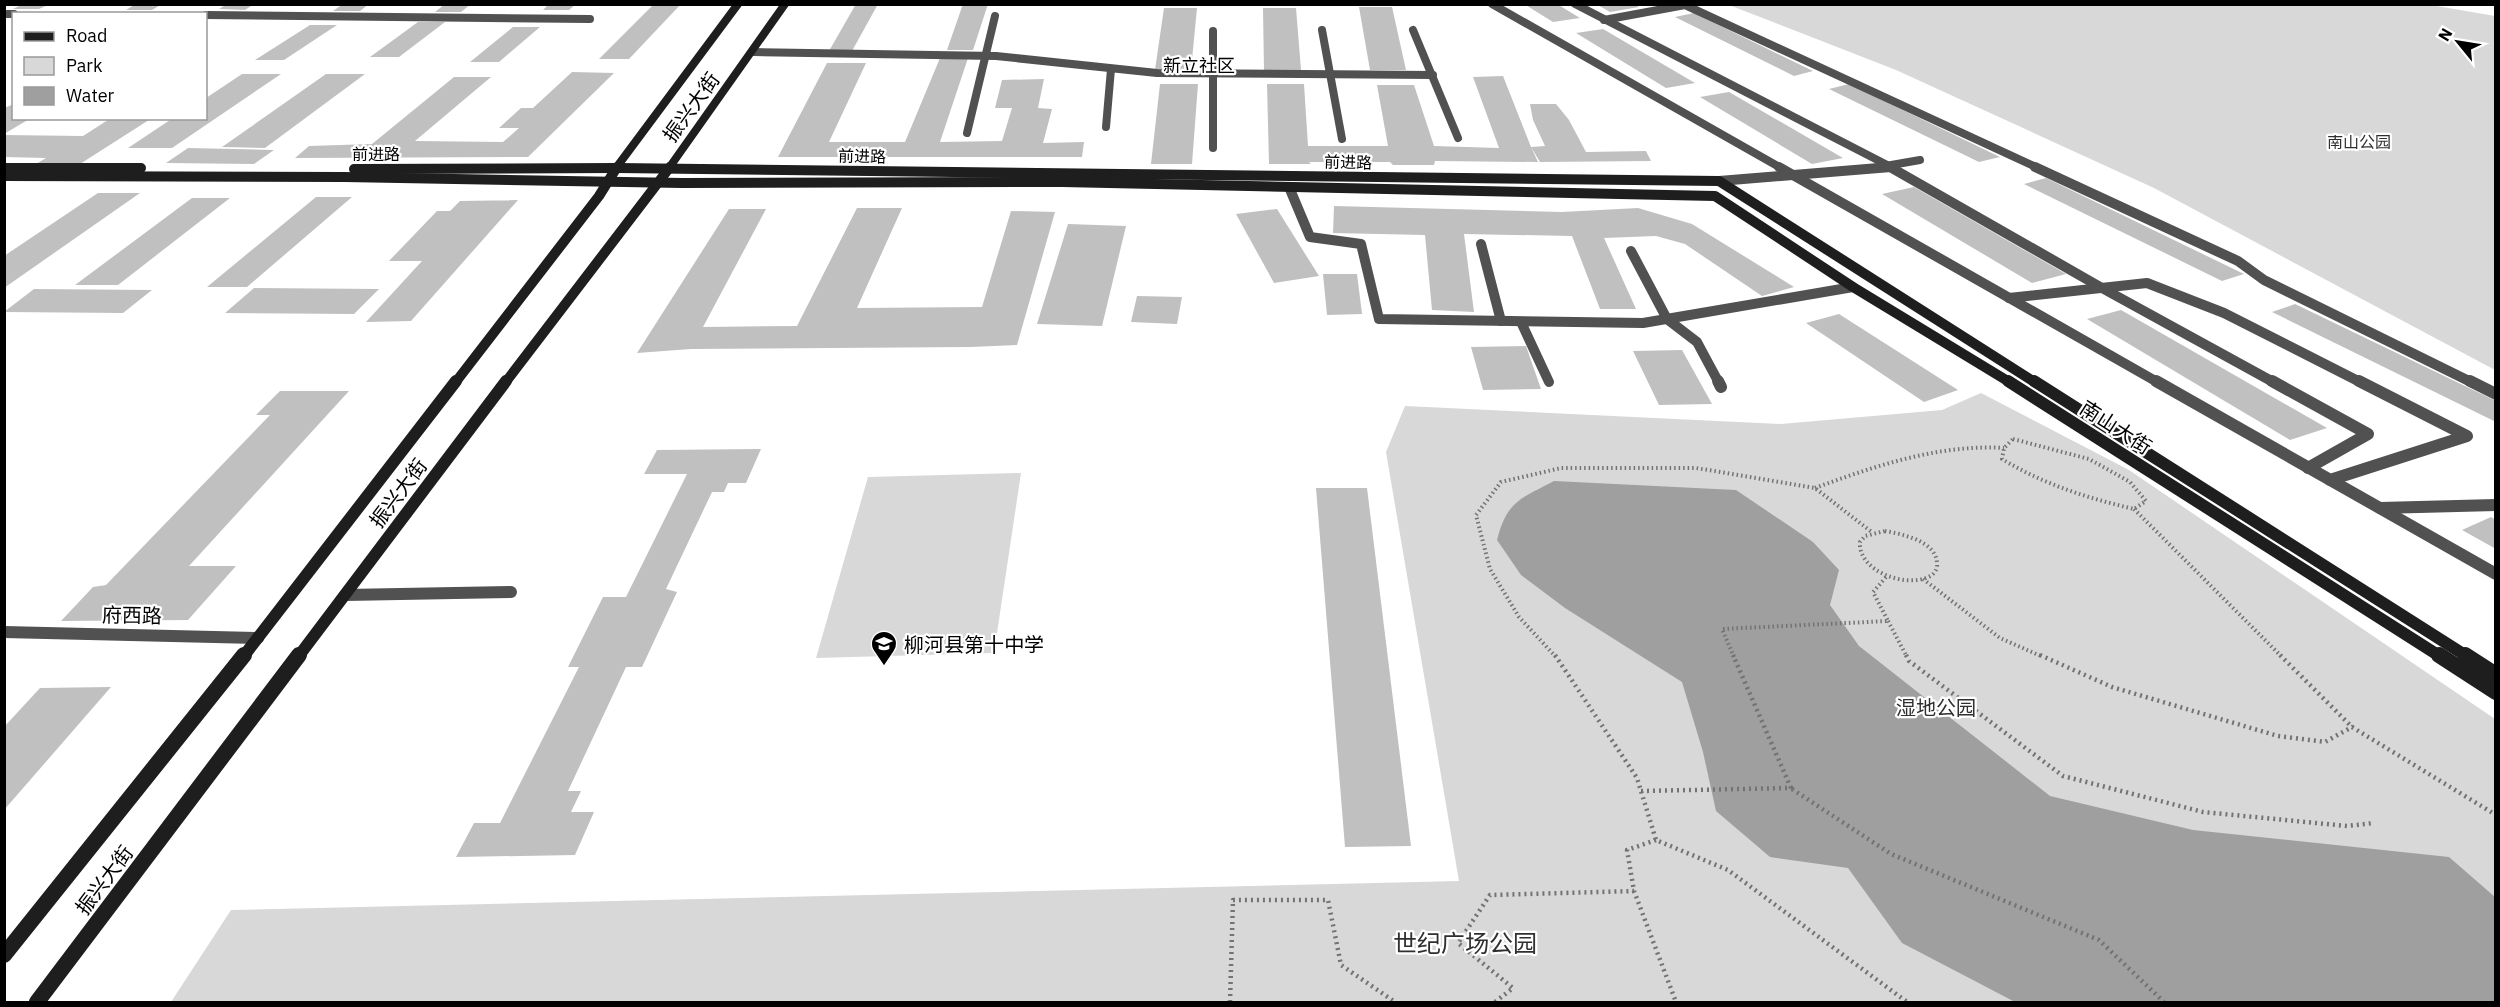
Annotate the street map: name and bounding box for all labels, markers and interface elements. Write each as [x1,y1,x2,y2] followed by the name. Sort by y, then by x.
[12,12,207,120] legend
[2428,12,2488,72] north arrow
[66,24,107,47] text: Road
[2433,24,2457,45] text: N
[66,54,103,77] text: Park
[1163,54,1235,77] district label: 新立社区
[657,67,725,147] street label: 振兴大街
[66,84,115,107] text: Water
[2327,132,2391,152] park label: 南山公园
[352,144,400,164] street label: 前进路
[838,146,886,166] street label: 前进路
[1324,152,1372,172] street label: 前进路
[2075,394,2157,460] street label: 南山大街
[363,453,433,533] street label: 振兴大街
[102,601,162,629] street label: 府西路
[869,629,899,667] school or university icon: 柳河县第十中学
[904,631,1044,658] place label: 柳河县第十中学
[1896,694,1976,721] park label: 湿地公园
[69,840,139,920] street label: 振兴大街
[1393,927,1537,959] park label: 世纪广场公园

